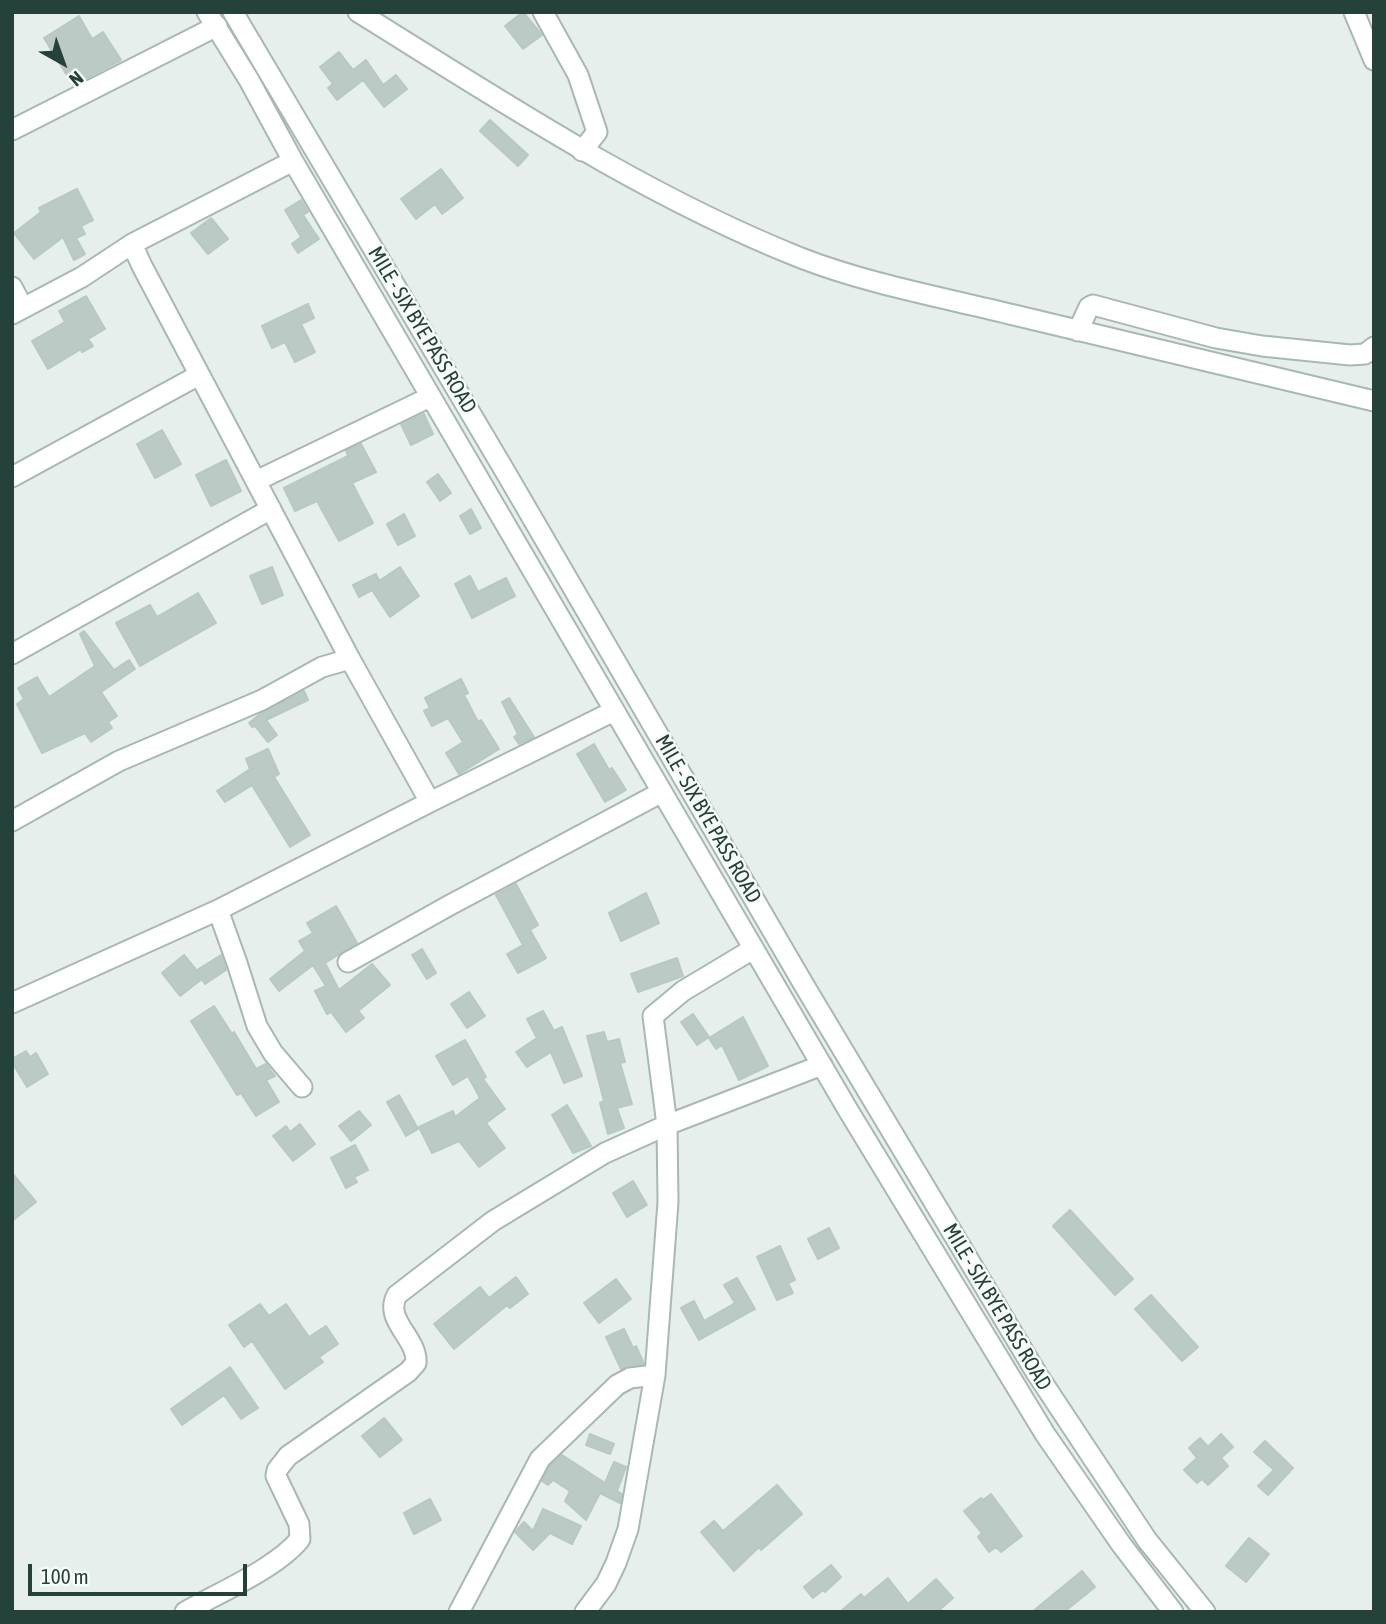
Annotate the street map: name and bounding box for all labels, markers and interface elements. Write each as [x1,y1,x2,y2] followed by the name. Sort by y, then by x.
[28,28,98,98] north arrow
[65,67,88,91] text: N
[362,242,482,418] street label: MILE - SIX BYE PASS ROAD
[650,730,766,908] street label: MILE - SIX BYE PASS ROAD
[937,1219,1057,1395] street label: MILE - SIX BYE PASS ROAD
[32,1550,250,1594] scale bar
[41,1564,89,1588] text: 100 m

